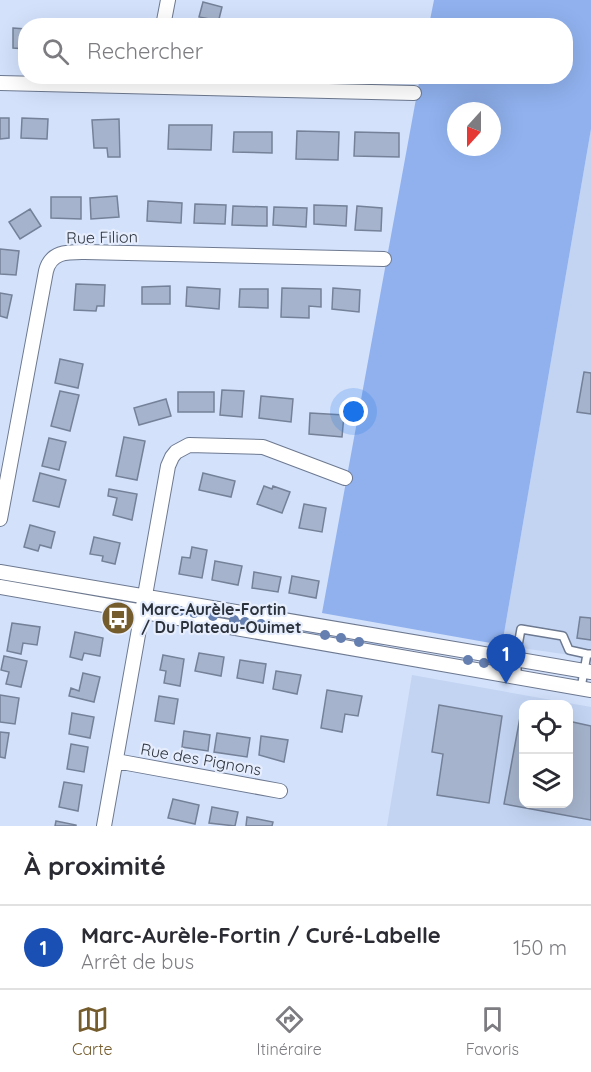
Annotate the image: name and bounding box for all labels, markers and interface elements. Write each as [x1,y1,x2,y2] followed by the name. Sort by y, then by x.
[18,18,573,84] search box
[39,35,72,68] icon: search
[87,37,203,65] text: Rechercher
[447,102,501,156] north arrow
[66,226,138,248] street label: Rue Filion
[339,397,368,426] your location
[141,599,302,637] place label: Marc-Aurèle-Fortin / Du Plateau-Ouimet
[100,600,136,636] bus stop icon: Marc-Aurèle-Fortin / Du Plateau-Ouimet
[486,634,526,684] pin: 1
[519,700,573,808] map controls
[519,700,573,754] button: locate
[139,739,263,779] street label: Rue des Pignons
[519,754,573,808] button: layers
[24,849,166,882] text: À proximité
[81,921,441,949] text: Marc-Aurèle-Fortin / Curé-Labelle
[40,935,47,960] text: 1
[513,935,567,960] text: 150 m
[81,949,194,974] text: Arrêt de bus
[72,1003,113,1059] tab: Carte
[257,1003,322,1059] tab: Itinéraire
[466,1003,519,1059] tab: Favoris

